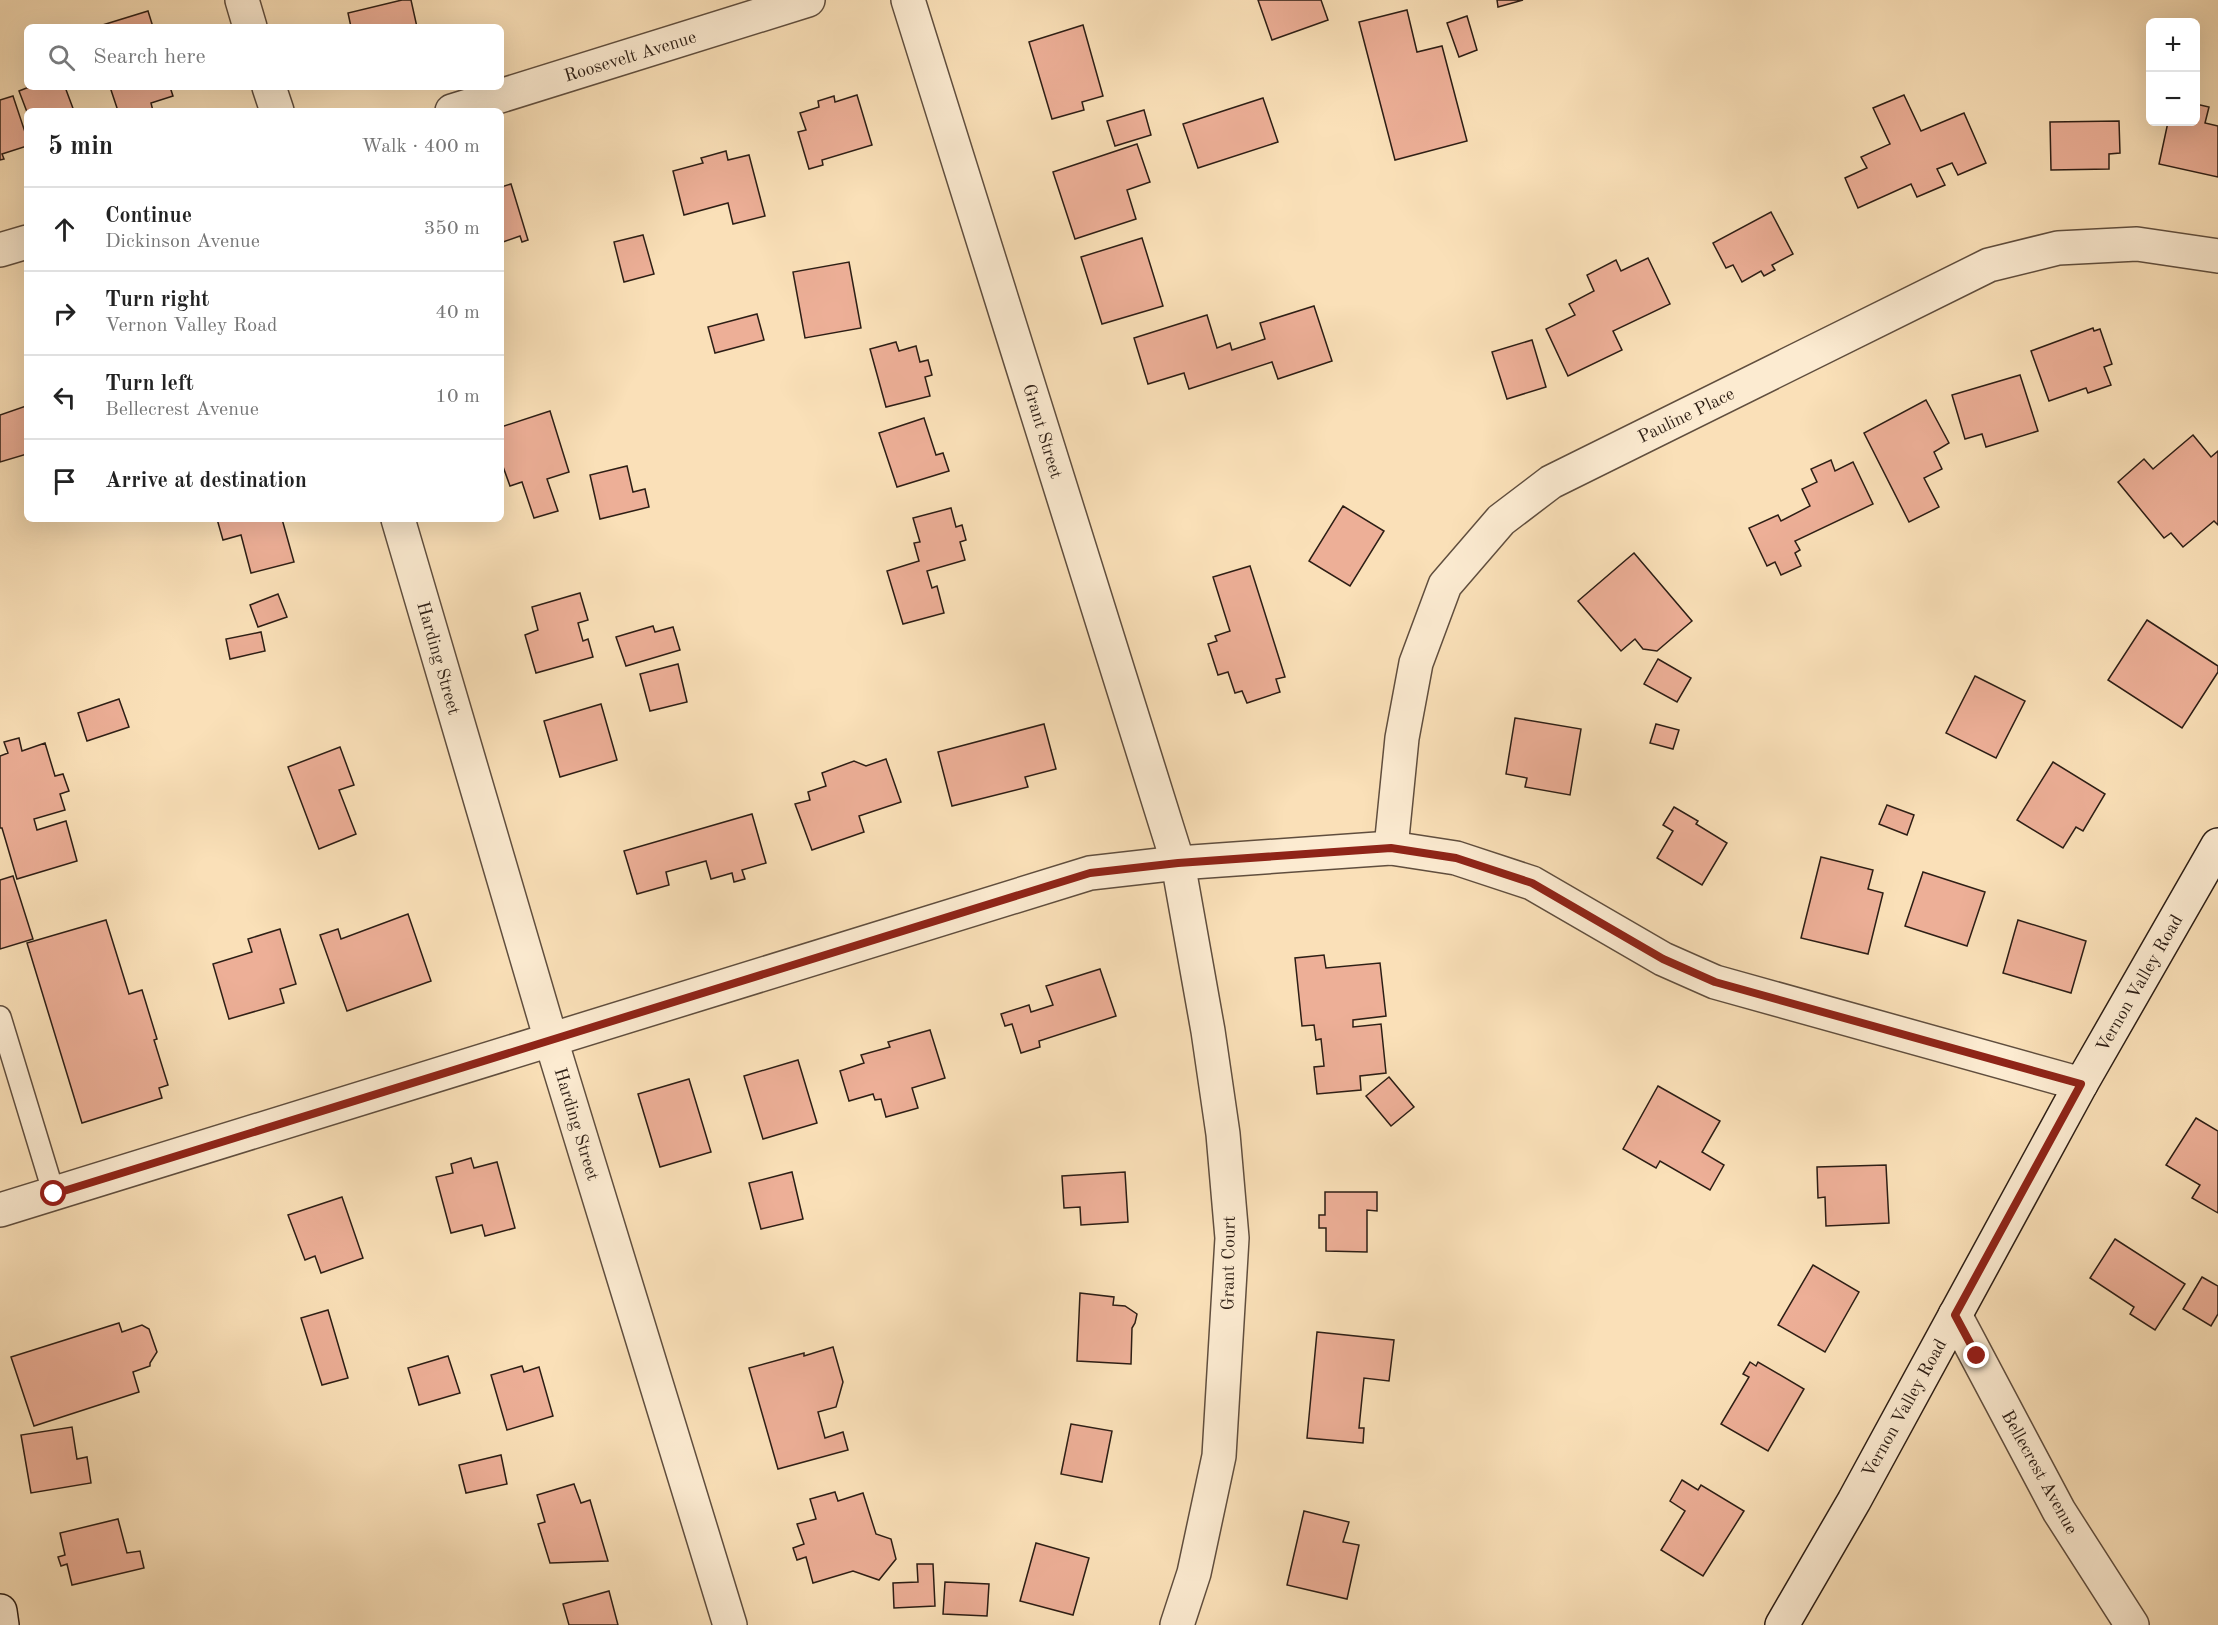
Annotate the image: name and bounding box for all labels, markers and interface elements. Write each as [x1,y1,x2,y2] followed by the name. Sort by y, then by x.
[2146,18,2200,126] map controls
[2146,18,2200,72] button: +
[24,24,504,90] search box
[562,28,699,86] street label: Roosevelt Avenue
[45,41,78,74] icon: search
[93,46,206,68] text: Search here
[2146,72,2200,126] button: −
[48,134,113,160] text: 5 min
[361,137,480,157] text: Walk · 400 m
[105,205,192,227] text: Continue
[48,213,81,246] icon: ahead
[424,219,480,239] text: 350 m
[105,232,260,252] text: Dickinson Avenue
[105,289,209,311] text: Turn right
[48,297,81,330] icon: right
[435,303,480,323] text: 40 m
[105,316,278,336] text: Vernon Valley Road
[105,373,194,395] text: Turn left
[48,381,81,414] icon: left
[1019,382,1065,481] street label: Grant Street
[1635,385,1738,447] street label: Pauline Place
[435,387,480,407] text: 10 m
[105,400,259,420] text: Bellecrest Avenue
[48,465,81,498] icon: arrive
[105,470,307,492] text: Arrive at destination
[413,600,463,717] street label: Harding Street
[2093,912,2186,1055] street label: Vernon Valley Road
[550,1066,602,1183] street label: Harding Street
[40,1180,66,1206] route start
[1219,1216,1239,1310] street label: Grant Court
[1859,1336,1950,1481] street label: Vernon Valley Road
[1963,1342,1989,1368] route end
[1998,1408,2081,1537] street label: Bellecrest Avenue

